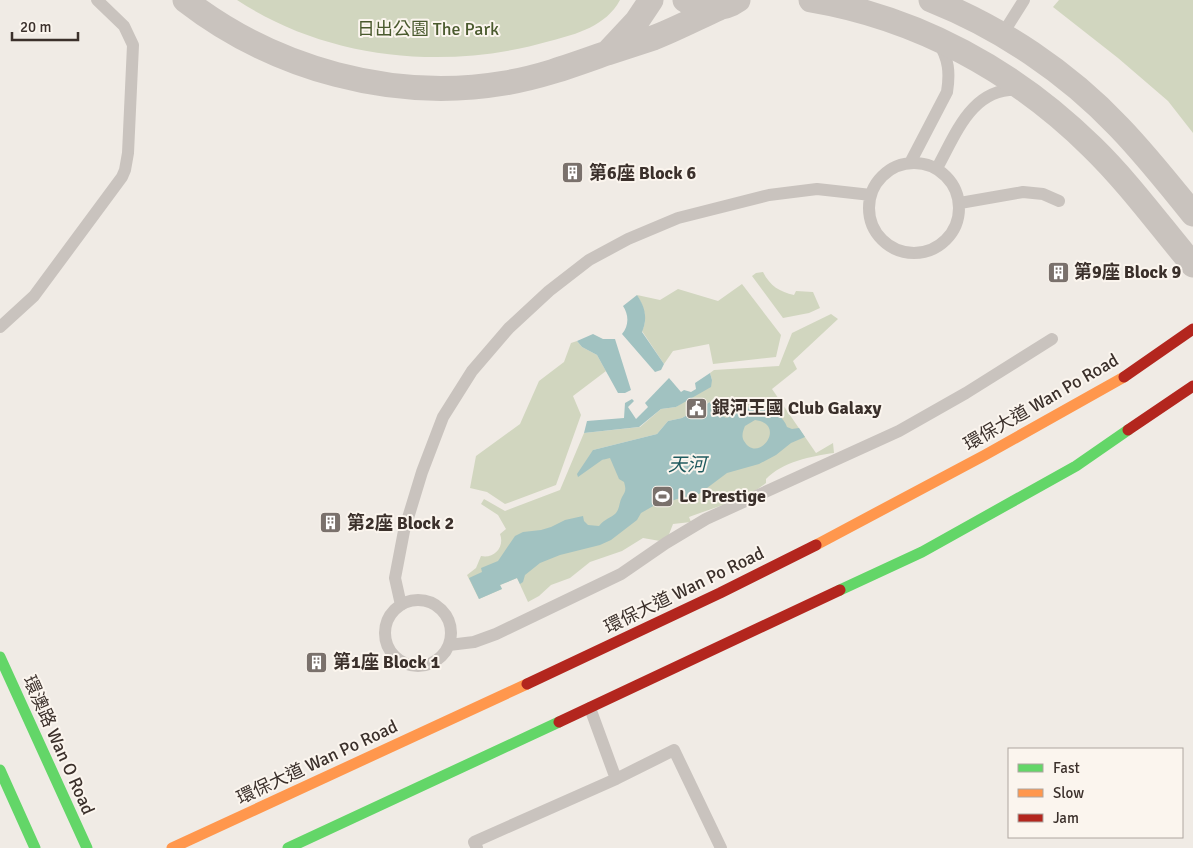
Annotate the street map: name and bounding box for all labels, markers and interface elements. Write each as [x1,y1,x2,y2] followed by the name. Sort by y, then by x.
[12,10,79,42] scale bar
[20,18,51,36] text: 20 m
[357,18,499,40] park label: 日出公園 The Park
[561,161,585,185] building icon: 第6座 Block 6
[589,162,697,184] place label: 第6座 Block 6
[1046,260,1070,284] building icon: 第9座 Block 9
[1074,261,1182,283] place label: 第9座 Block 9
[960,349,1122,455] street label: 環保大道 Wan Po Road
[684,396,708,420] public building icon: 銀河王國 Club Galaxy
[712,397,881,419] place label: 銀河王國 Club Galaxy
[668,453,710,477] water label: 天河
[651,484,675,508] sports icon: Le Prestige
[679,485,766,507] place label: Le Prestige
[319,511,343,535] building icon: 第2座 Block 2
[347,512,454,534] place label: 第2座 Block 2
[600,542,768,638] street label: 環保大道 Wan Po Road
[305,650,329,674] building icon: 第1座 Block 1
[333,651,441,673] place label: 第1座 Block 1
[18,672,100,818] street label: 環澳路 Wan O Road
[233,715,401,809] street label: 環保大道 Wan Po Road
[1008,748,1183,838] legend
[1053,759,1080,777] text: Fast
[1053,784,1084,802] text: Slow
[1053,809,1079,827] text: Jam

